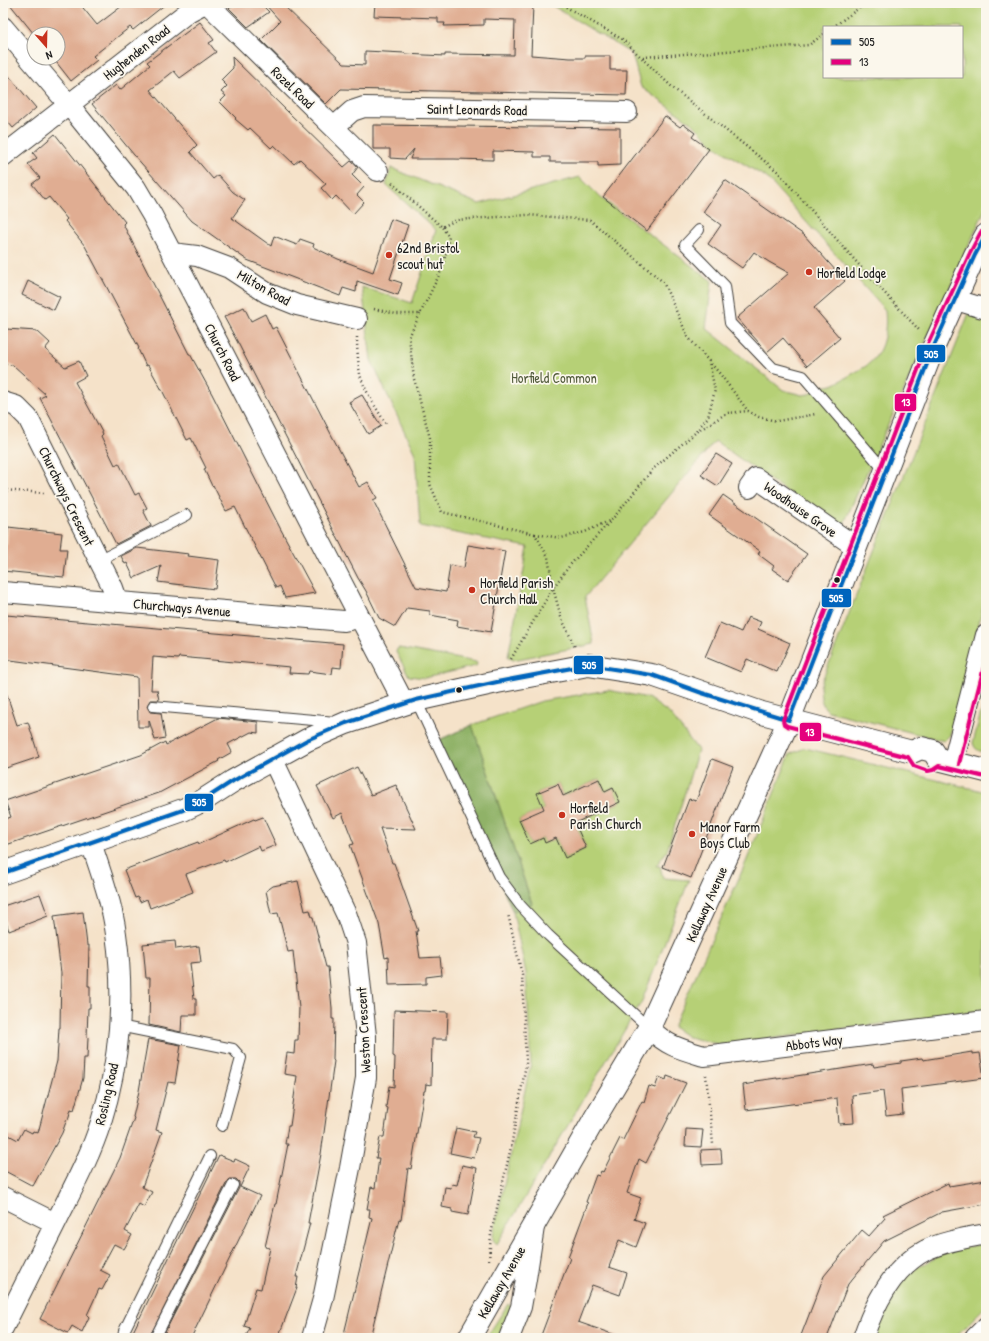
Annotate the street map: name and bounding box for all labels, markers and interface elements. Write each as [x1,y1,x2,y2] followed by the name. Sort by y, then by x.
[99,20,174,85] street label: Hughenden Road
[26,26,66,66] north arrow
[823,26,963,78] legend
[859,33,875,50] text: 505
[44,48,55,63] text: N
[859,53,869,70] text: 13
[267,62,319,113] street label: Rozel Road
[427,99,528,119] street label: Saint Leonards Road
[397,238,460,273] place label: 62nd Bristol scout hut
[384,250,394,260] marker: 62nd Bristol scout hut
[817,263,887,283] place label: Horfield Lodge
[234,265,294,310] street label: Milton Road
[804,267,814,277] marker: Horfield Lodge
[200,320,246,384] street label: Church Road
[916,344,946,363] line badge: 505
[924,347,938,361] text: 505
[511,368,597,387] park label: Horfield Common
[894,393,917,412] line badge: 13
[902,395,911,409] text: 13
[34,443,99,550] street label: Churchways Crescent
[760,477,842,542] street label: Woodhouse Grove
[480,573,553,608] place label: Horfield Parish Church Hall
[832,575,842,585] unlabelled marker
[467,585,477,595] marker: Horfield Parish Church Hall
[821,588,852,608] line badge: 505
[829,591,843,605] text: 505
[132,593,232,622] street label: Churchways Avenue
[573,655,604,675] line badge: 505
[582,658,596,672] text: 505
[454,685,464,695] unlabelled marker
[799,722,822,742] line badge: 13
[806,725,815,739] text: 13
[184,793,214,812] line badge: 505
[192,795,206,809] text: 505
[570,798,641,833] place label: Horfield Parish Church
[557,810,567,820] marker: Horfield Parish Church
[700,817,760,853] place label: Manor Farm Boys Club
[687,829,697,839] marker: Manor Farm Boys Club
[681,863,732,945] street label: Kellaway Avenue
[351,986,375,1073] street label: Weston Crescent
[784,1029,844,1056] street label: Abbots Way
[90,1061,123,1127] street label: Rosling Road
[473,1242,531,1322] street label: Kellaway Avenue

